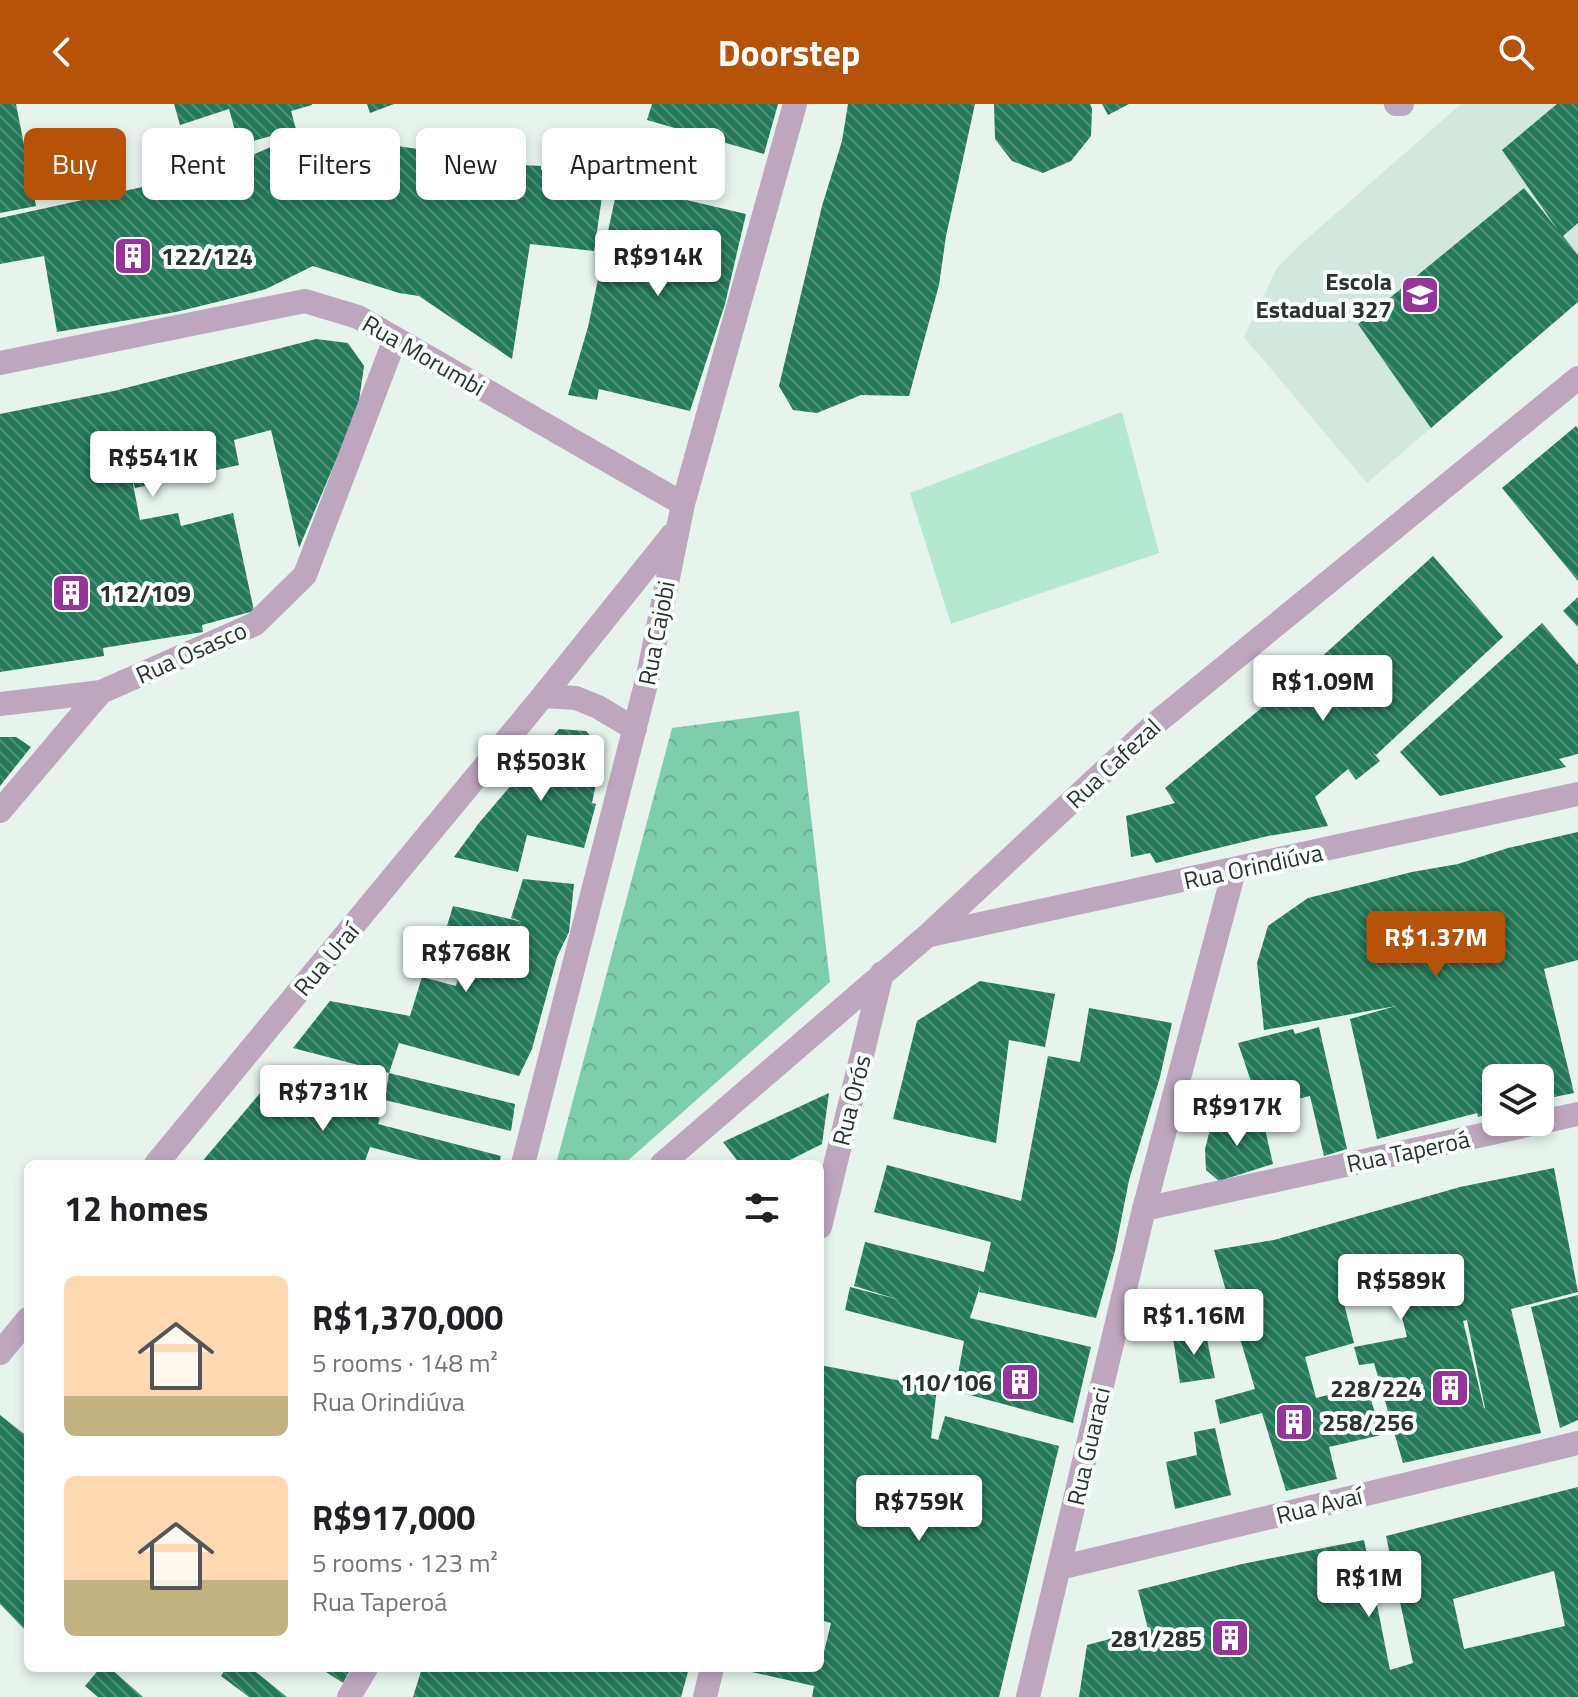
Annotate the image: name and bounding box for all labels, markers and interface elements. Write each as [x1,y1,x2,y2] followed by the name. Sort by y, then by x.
[718,25,860,80] text: Doorstep
[40,30,84,74] icon: back
[1494,30,1538,74] icon: search
[24,128,126,200] chip: Buy
[142,128,254,200] chip: Rent
[270,128,400,200] chip: Filters
[416,128,526,200] chip: New
[542,128,725,200] chip: Apartment
[593,230,723,298] pin: R$914K
[112,235,154,277] building icon: 122/124
[613,236,703,275] text: R$914K
[161,238,253,274] place label: 122/124
[1256,263,1392,327] place label: Escola Estadual 327
[1399,274,1441,316] school or university icon: Escola Estadual 327
[356,305,492,405] street label: Rua Morumbi
[88,431,218,499] pin: R$541K
[108,437,198,476] text: R$541K
[50,572,92,614] building icon: 112/109
[99,575,191,611] place label: 112/109
[628,578,684,688] street label: Rua Cajobi
[130,612,252,692] street label: Rua Osasco
[1249,655,1397,723] pin: R$1.09M
[1271,661,1375,700] text: R$1.09M
[1058,710,1168,816] street label: Rua Cafezal
[476,735,606,803] pin: R$503K
[496,741,586,780] text: R$503K
[1180,834,1326,898] street label: Rua Orindiúva
[1362,911,1510,979] pin: R$1.37M
[285,913,368,1003] street label: Rua Uraí
[1384,917,1488,956] text: R$1.37M
[401,926,531,994] pin: R$768K
[421,932,511,971] text: R$768K
[822,1051,880,1149] street label: Rua Orós
[1482,1064,1554,1136] map controls
[1482,1064,1554,1136] button: layers
[258,1065,388,1133] pin: R$731K
[278,1071,368,1110] text: R$731K
[1172,1080,1302,1148] pin: R$917K
[1192,1086,1282,1125] text: R$917K
[1343,1120,1473,1182] street label: Rua Taperoá
[64,1182,208,1234] text: 12 homes
[740,1186,784,1230] icon: filters
[1336,1254,1466,1322] pin: R$589K
[1356,1260,1446,1299] text: R$589K
[1120,1289,1268,1357] pin: R$1.16M
[312,1291,503,1343] text: R$1,370,000
[1142,1295,1246,1334] text: R$1.16M
[128,1308,224,1404] icon: home
[312,1343,498,1382] text: 5 rooms · 148 m²
[999,1361,1041,1403] building icon: 110/106
[900,1364,992,1400] place label: 110/106
[1429,1367,1471,1409] building icon: 228/224
[1330,1370,1422,1406] place label: 228/224
[312,1382,465,1421] text: Rua Orindiúva
[1057,1383,1119,1509] street label: Rua Guaraci
[1273,1401,1315,1443] building icon: 258/256
[1322,1404,1414,1440] place label: 258/256
[854,1475,984,1543] pin: R$759K
[1272,1477,1367,1533] street label: Rua Avaí
[874,1481,964,1520] text: R$759K
[312,1491,475,1543] text: R$917,000
[128,1508,224,1604] icon: home
[312,1543,498,1582] text: 5 rooms · 123 m²
[1322,1551,1416,1619] pin: R$1M
[1335,1557,1403,1596] text: R$1M
[312,1582,447,1621] text: Rua Taperoá
[1209,1617,1251,1659] building icon: 281/285
[1110,1620,1202,1656] place label: 281/285

